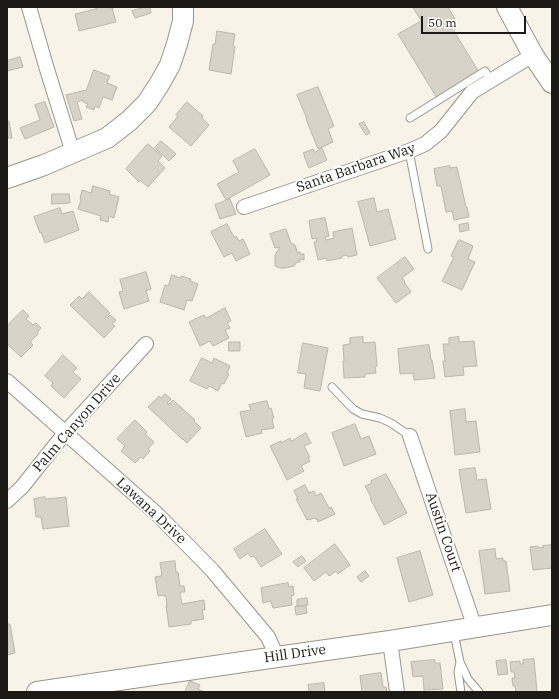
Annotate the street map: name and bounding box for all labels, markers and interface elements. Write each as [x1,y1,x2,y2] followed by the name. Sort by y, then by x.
[423,8,528,34] scale bar
[428,15,457,30] text: 50 m
[294,140,418,196] street label: Santa Barbara Way
[30,370,124,476] street label: Palm Canyon Drive
[113,474,189,548] street label: Lawana Drive
[422,490,464,574] street label: Austin Court
[263,641,327,667] street label: Hill Drive

